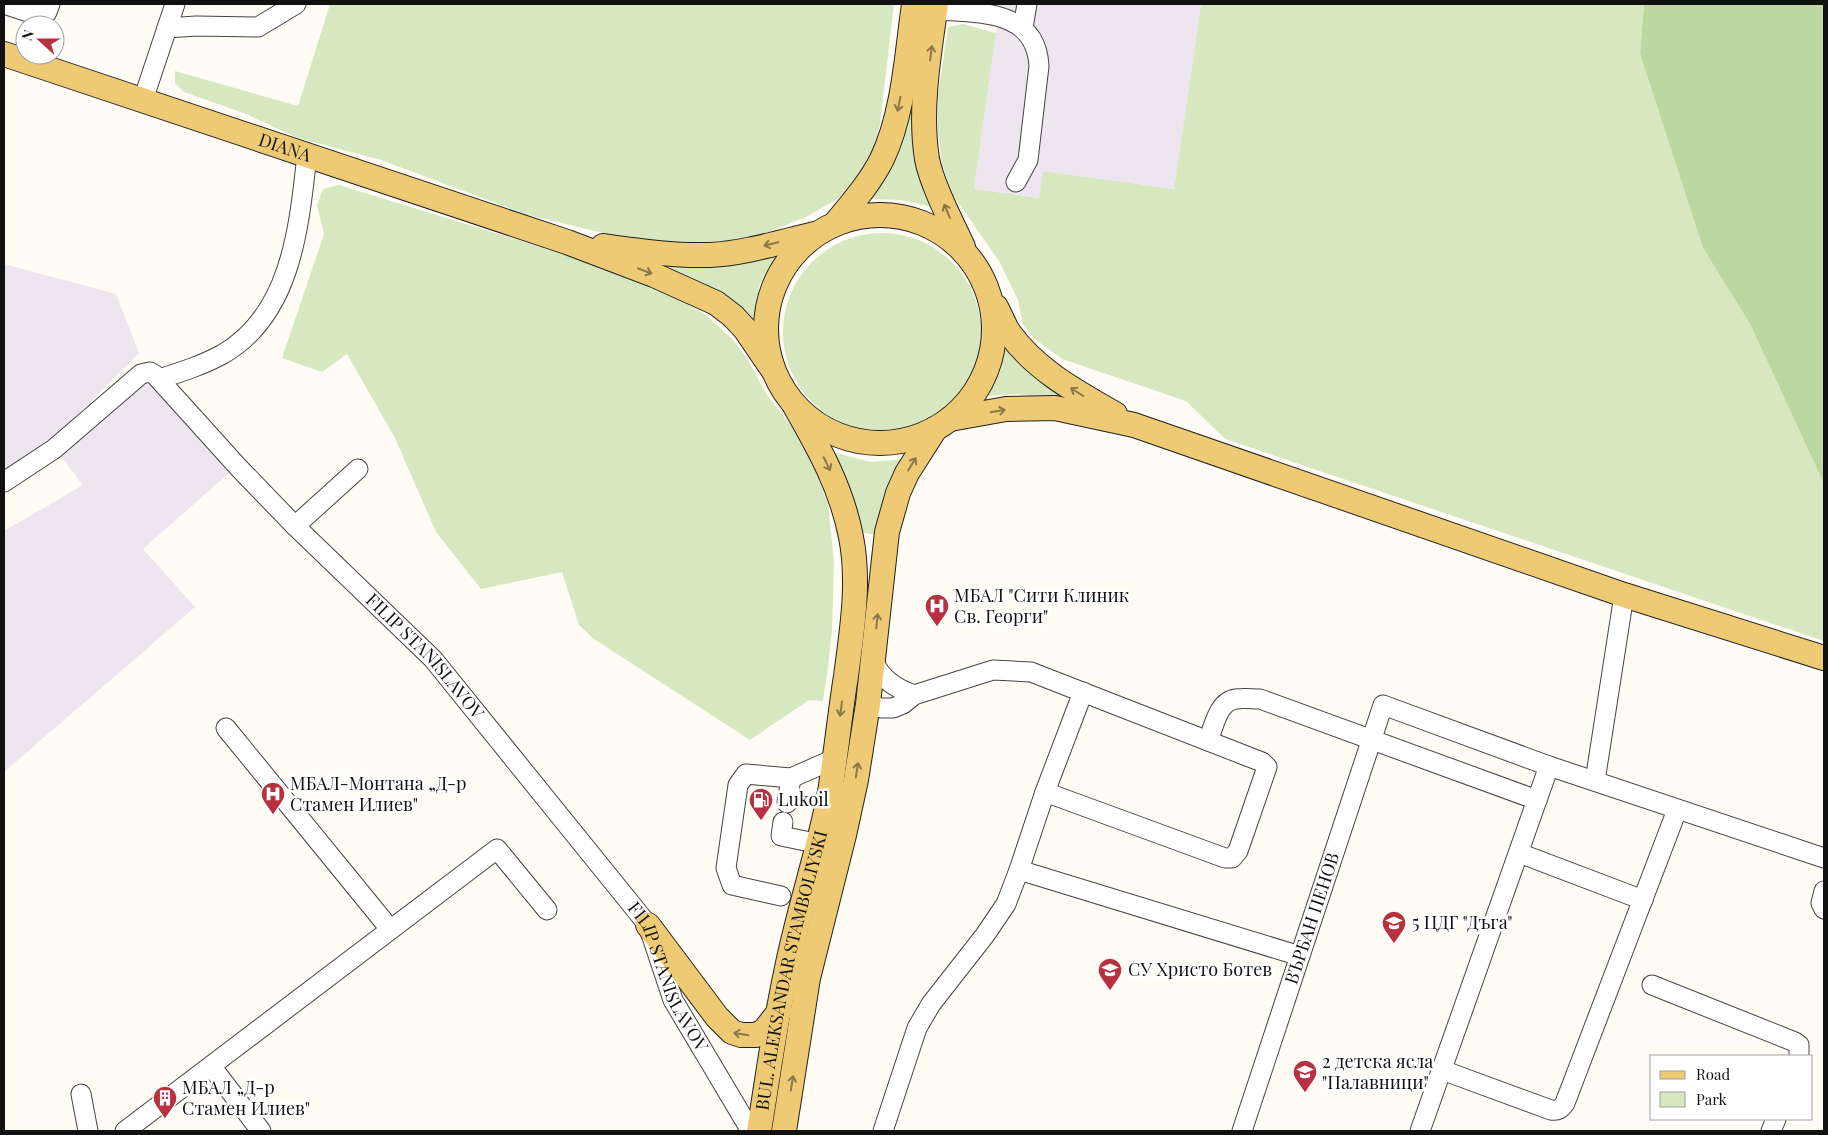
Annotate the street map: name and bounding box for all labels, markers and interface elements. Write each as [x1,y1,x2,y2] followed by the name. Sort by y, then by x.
[15,15,65,65] north arrow
[17,27,38,43] text: N
[926,45,936,61] one-way arrow
[893,95,903,111] one-way arrow
[256,127,315,167] street label: DIANA
[941,204,951,219] one-way arrow
[763,240,779,249] one-way arrow
[637,267,652,277] one-way arrow
[1070,386,1084,396] one-way arrow
[990,405,1006,415] one-way arrow
[822,456,832,471] one-way arrow
[908,457,918,471] one-way arrow
[954,583,1129,628] place label: МБАЛ "Сити Клиник Св. Георги"
[361,588,490,724] street label: FILIP STANISLAVOV
[924,593,950,627] hospital icon: МБАЛ "Сити Клиник Св. Георги"
[872,613,882,629] one-way arrow
[836,701,846,717] one-way arrow
[853,763,863,779] one-way arrow
[290,771,467,816] place label: МБАЛ-Монтана „Д-р Стамен Илиев"
[260,781,286,815] hospital icon: МБАЛ-Монтана „Д-р Стамен Илиев"
[748,787,774,821] fuel station icon: Lukoil
[778,787,829,811] place label: Lukoil
[750,828,832,1112] street label: BUL. ALEKSANDAR STAMBOLIYSKI
[1278,849,1344,987] street label: ВЪРБАН ПЕНОВ
[623,896,714,1056] street label: FILIP STANISLAVOV
[1381,910,1407,944] school or university icon: 5 ЦДГ "Дъга"
[1412,910,1513,934] place label: 5 ЦДГ "Дъга"
[1097,957,1123,991] school or university icon: СУ Христо Ботев
[1128,957,1272,981] place label: СУ Христо Ботев
[734,1028,750,1038] one-way arrow
[1322,1049,1433,1094] place label: 2 детска ясла "Палавници"
[1650,1055,1813,1120] legend
[1292,1059,1318,1093] school or university icon: 2 детска ясла "Палавници"
[1696,1064,1730,1084] text: Road
[182,1075,310,1120] place label: МБАЛ „Д-р Стамен Илиев"
[787,1075,797,1091] one-way arrow
[152,1085,178,1119] building icon: МБАЛ „Д-р Стамен Илиев"
[1696,1089,1728,1109] text: Park

